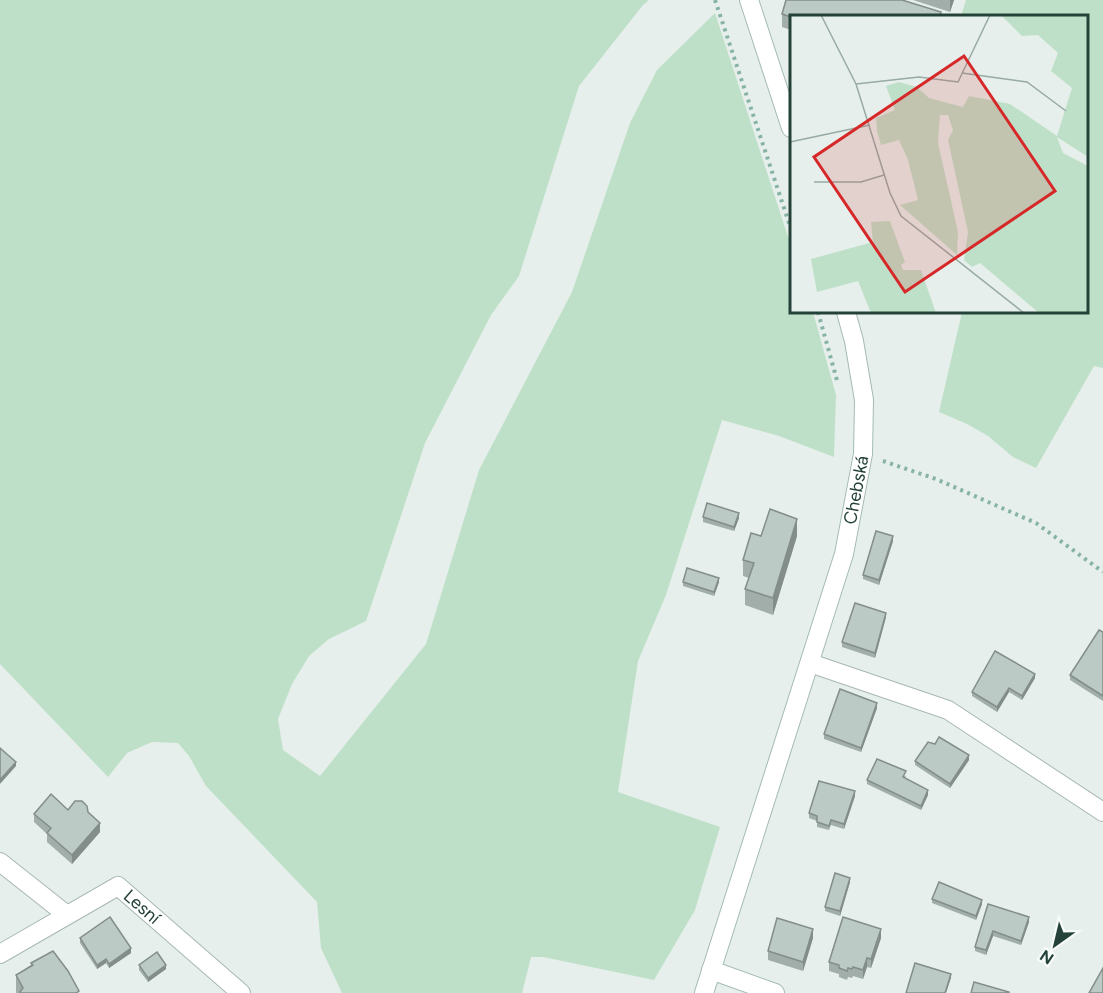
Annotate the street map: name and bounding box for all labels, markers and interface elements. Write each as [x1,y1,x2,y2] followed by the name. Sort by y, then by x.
[790,15,1088,314] inset map
[839,454,873,526] street label: Chebská
[119,885,166,929] street label: Lesní
[1025,915,1085,975] north arrow
[1036,946,1057,968] text: N

